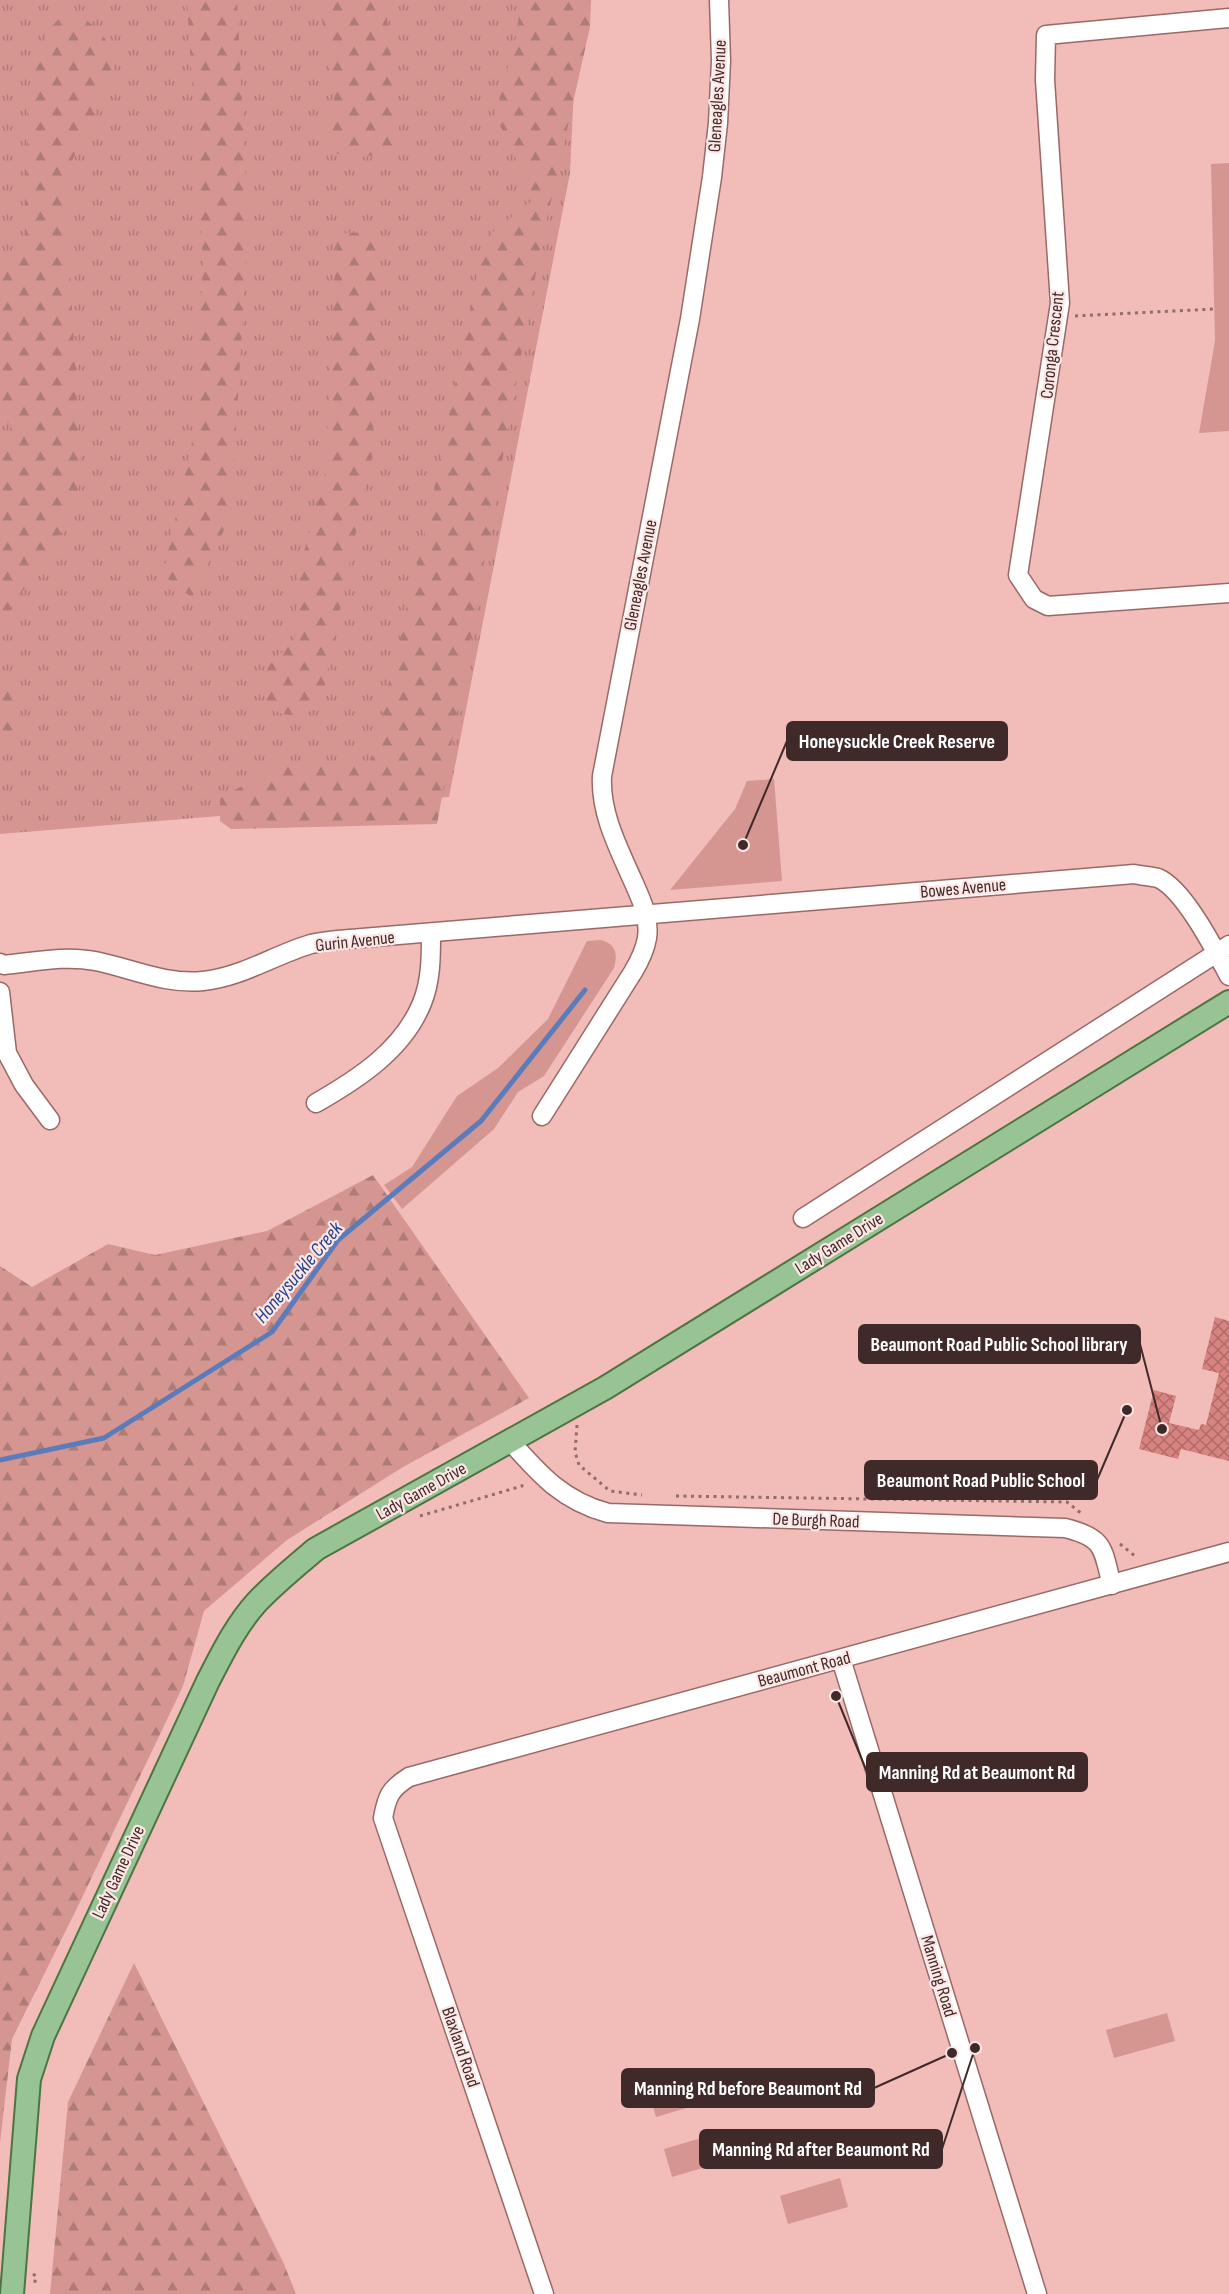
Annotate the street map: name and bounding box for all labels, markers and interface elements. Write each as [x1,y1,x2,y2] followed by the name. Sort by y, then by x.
[704,39,731,153] street label: Gleneagles Avenue
[1036,290,1069,400] street label: Coronga Crescent
[619,518,662,632] street label: Gleneagles Avenue
[787,722,1007,760] callout: Honeysuckle Creek Reserve
[799,730,995,754] text: Honeysuckle Creek Reserve
[919,874,1007,903] street label: Bowes Avenue
[314,927,396,956] street label: Gurin Avenue
[791,1208,887,1279] street label: Lady Game Drive
[250,1217,348,1328] water label: Honeysuckle Creek
[859,1325,1140,1363] callout: Beaumont Road Public School library
[870,1333,1128,1357] text: Beaumont Road Public School library
[373,1458,470,1525] street label: Lady Game Drive
[865,1461,1097,1499] callout: Beaumont Road Public School
[877,1469,1085,1493] text: Beaumont Road Public School
[772,1508,860,1533] street label: De Burgh Road
[756,1647,853,1692] street label: Beaumont Road
[867,1753,1087,1791] callout: Manning Rd at Beaumont Rd
[879,1761,1075,1785] text: Manning Rd at Beaumont Rd
[88,1823,149,1922] street label: Lady Game Drive
[916,1933,961,2019] street label: Manning Road
[437,2004,484,2090] street label: Blaxland Road
[622,2069,874,2107] callout: Manning Rd before Beaumont Rd
[634,2077,862,2101] text: Manning Rd before Beaumont Rd
[700,2130,942,2168] callout: Manning Rd after Beaumont Rd
[712,2138,930,2162] text: Manning Rd after Beaumont Rd

